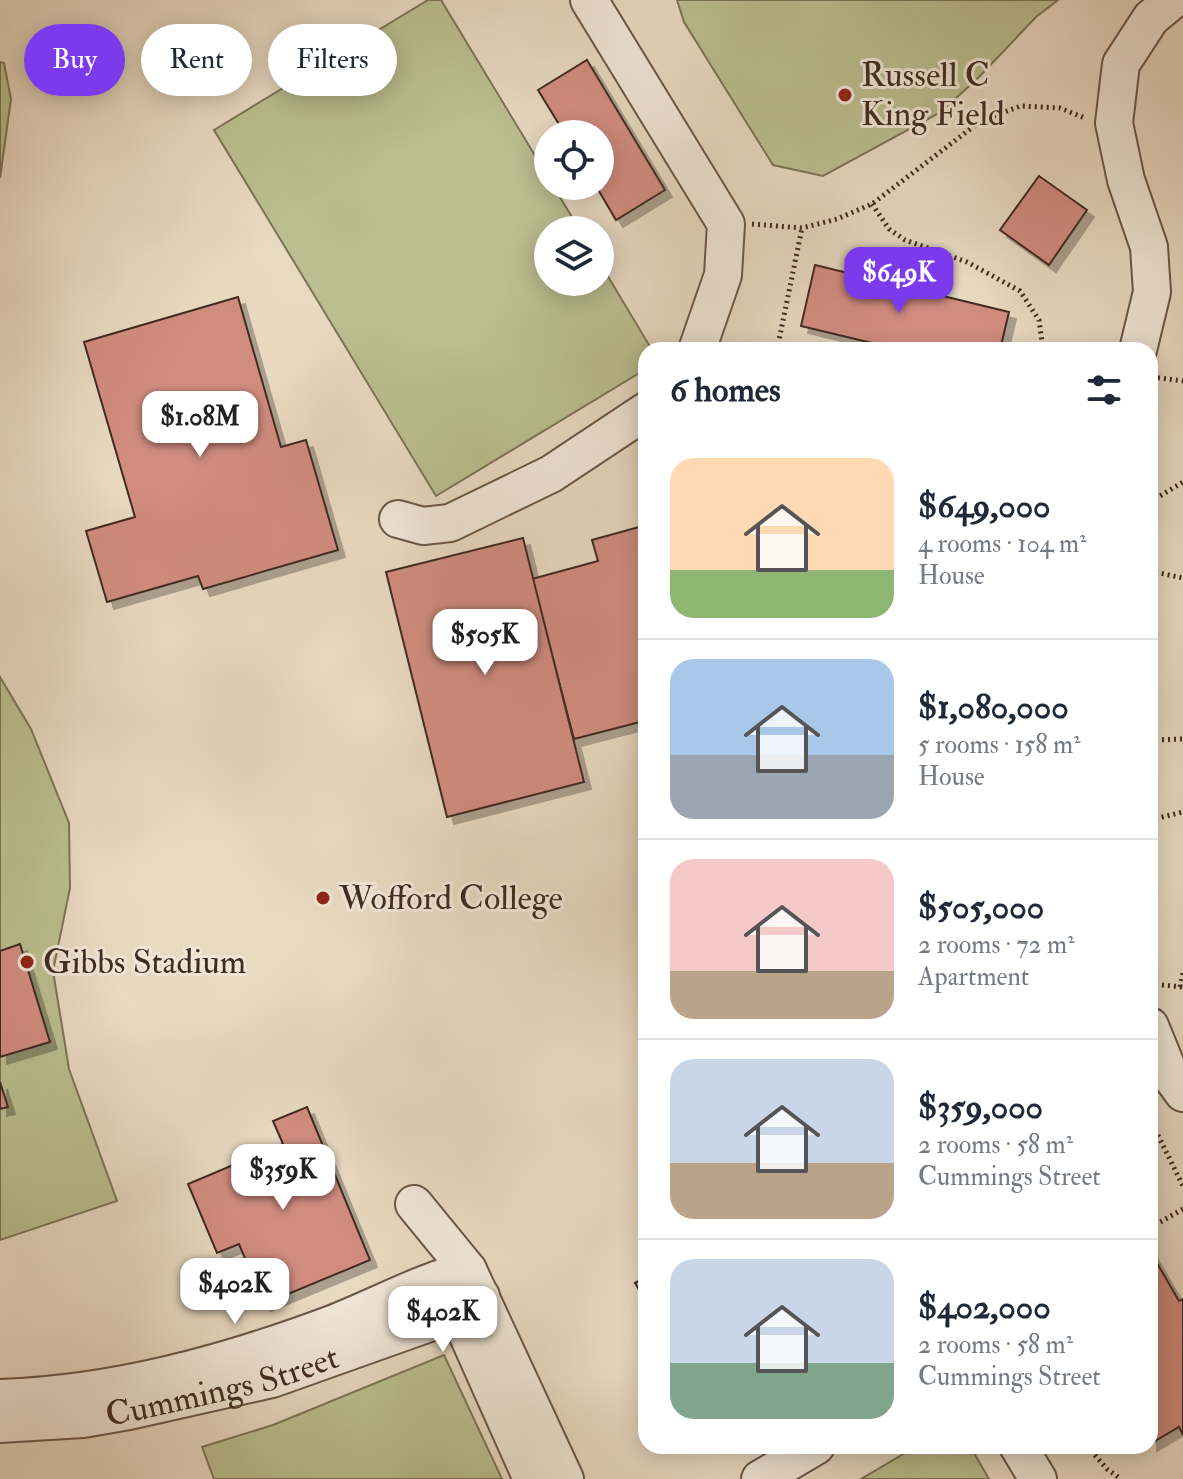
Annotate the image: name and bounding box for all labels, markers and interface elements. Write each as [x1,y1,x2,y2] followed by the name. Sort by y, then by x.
[24,24,125,96] chip: Buy
[141,24,252,96] chip: Rent
[268,24,397,96] chip: Filters
[861,54,1005,136] place label: Russell C King Field
[836,86,854,104] marker: Russell C King Field
[534,120,614,296] map controls
[534,120,614,200] button: locate
[534,216,614,296] button: layers
[843,247,955,315] pin: $649K
[862,257,936,289] text: $649K
[1082,368,1126,412] icon: filters
[670,369,781,412] text: 6 homes
[135,391,265,459] pin: $1.08M
[160,401,240,433] text: $1.08M
[918,485,1051,528] text: $649,000
[734,490,830,586] icon: home
[918,528,1087,560] text: 4 rooms · 104 m²
[918,560,985,592] text: House
[429,609,541,677] pin: $505K
[451,619,519,651] text: $505K
[918,686,1069,729] text: $1,080,000
[734,691,830,787] icon: home
[918,729,1080,761] text: 5 rooms · 158 m²
[918,761,985,793] text: House
[338,877,563,920] place label: Wofford College
[918,886,1044,929] text: $505,000
[314,889,332,907] marker: Wofford College
[734,891,830,987] icon: home
[918,929,1075,961] text: 2 rooms · 72 m²
[43,941,246,984] place label: Gibbs Stadium
[18,953,36,971] marker: Gibbs Stadium
[918,961,1029,993] text: Apartment
[918,1086,1043,1129] text: $359,000
[734,1091,830,1187] icon: home
[918,1129,1073,1161] text: 2 rooms · 58 m²
[227,1144,339,1212] pin: $359K
[249,1154,317,1186] text: $359K
[918,1161,1101,1193] text: Cummings Street
[179,1258,291,1326] pin: $402K
[198,1268,272,1300] text: $402K
[387,1286,499,1354] pin: $402K
[918,1286,1051,1329] text: $402,000
[734,1291,830,1387] icon: home
[406,1296,480,1328] text: $402K
[918,1329,1073,1361] text: 2 rooms · 58 m²
[102,1336,344,1436] street label: Cummings Street
[918,1361,1101,1393] text: Cummings Street

